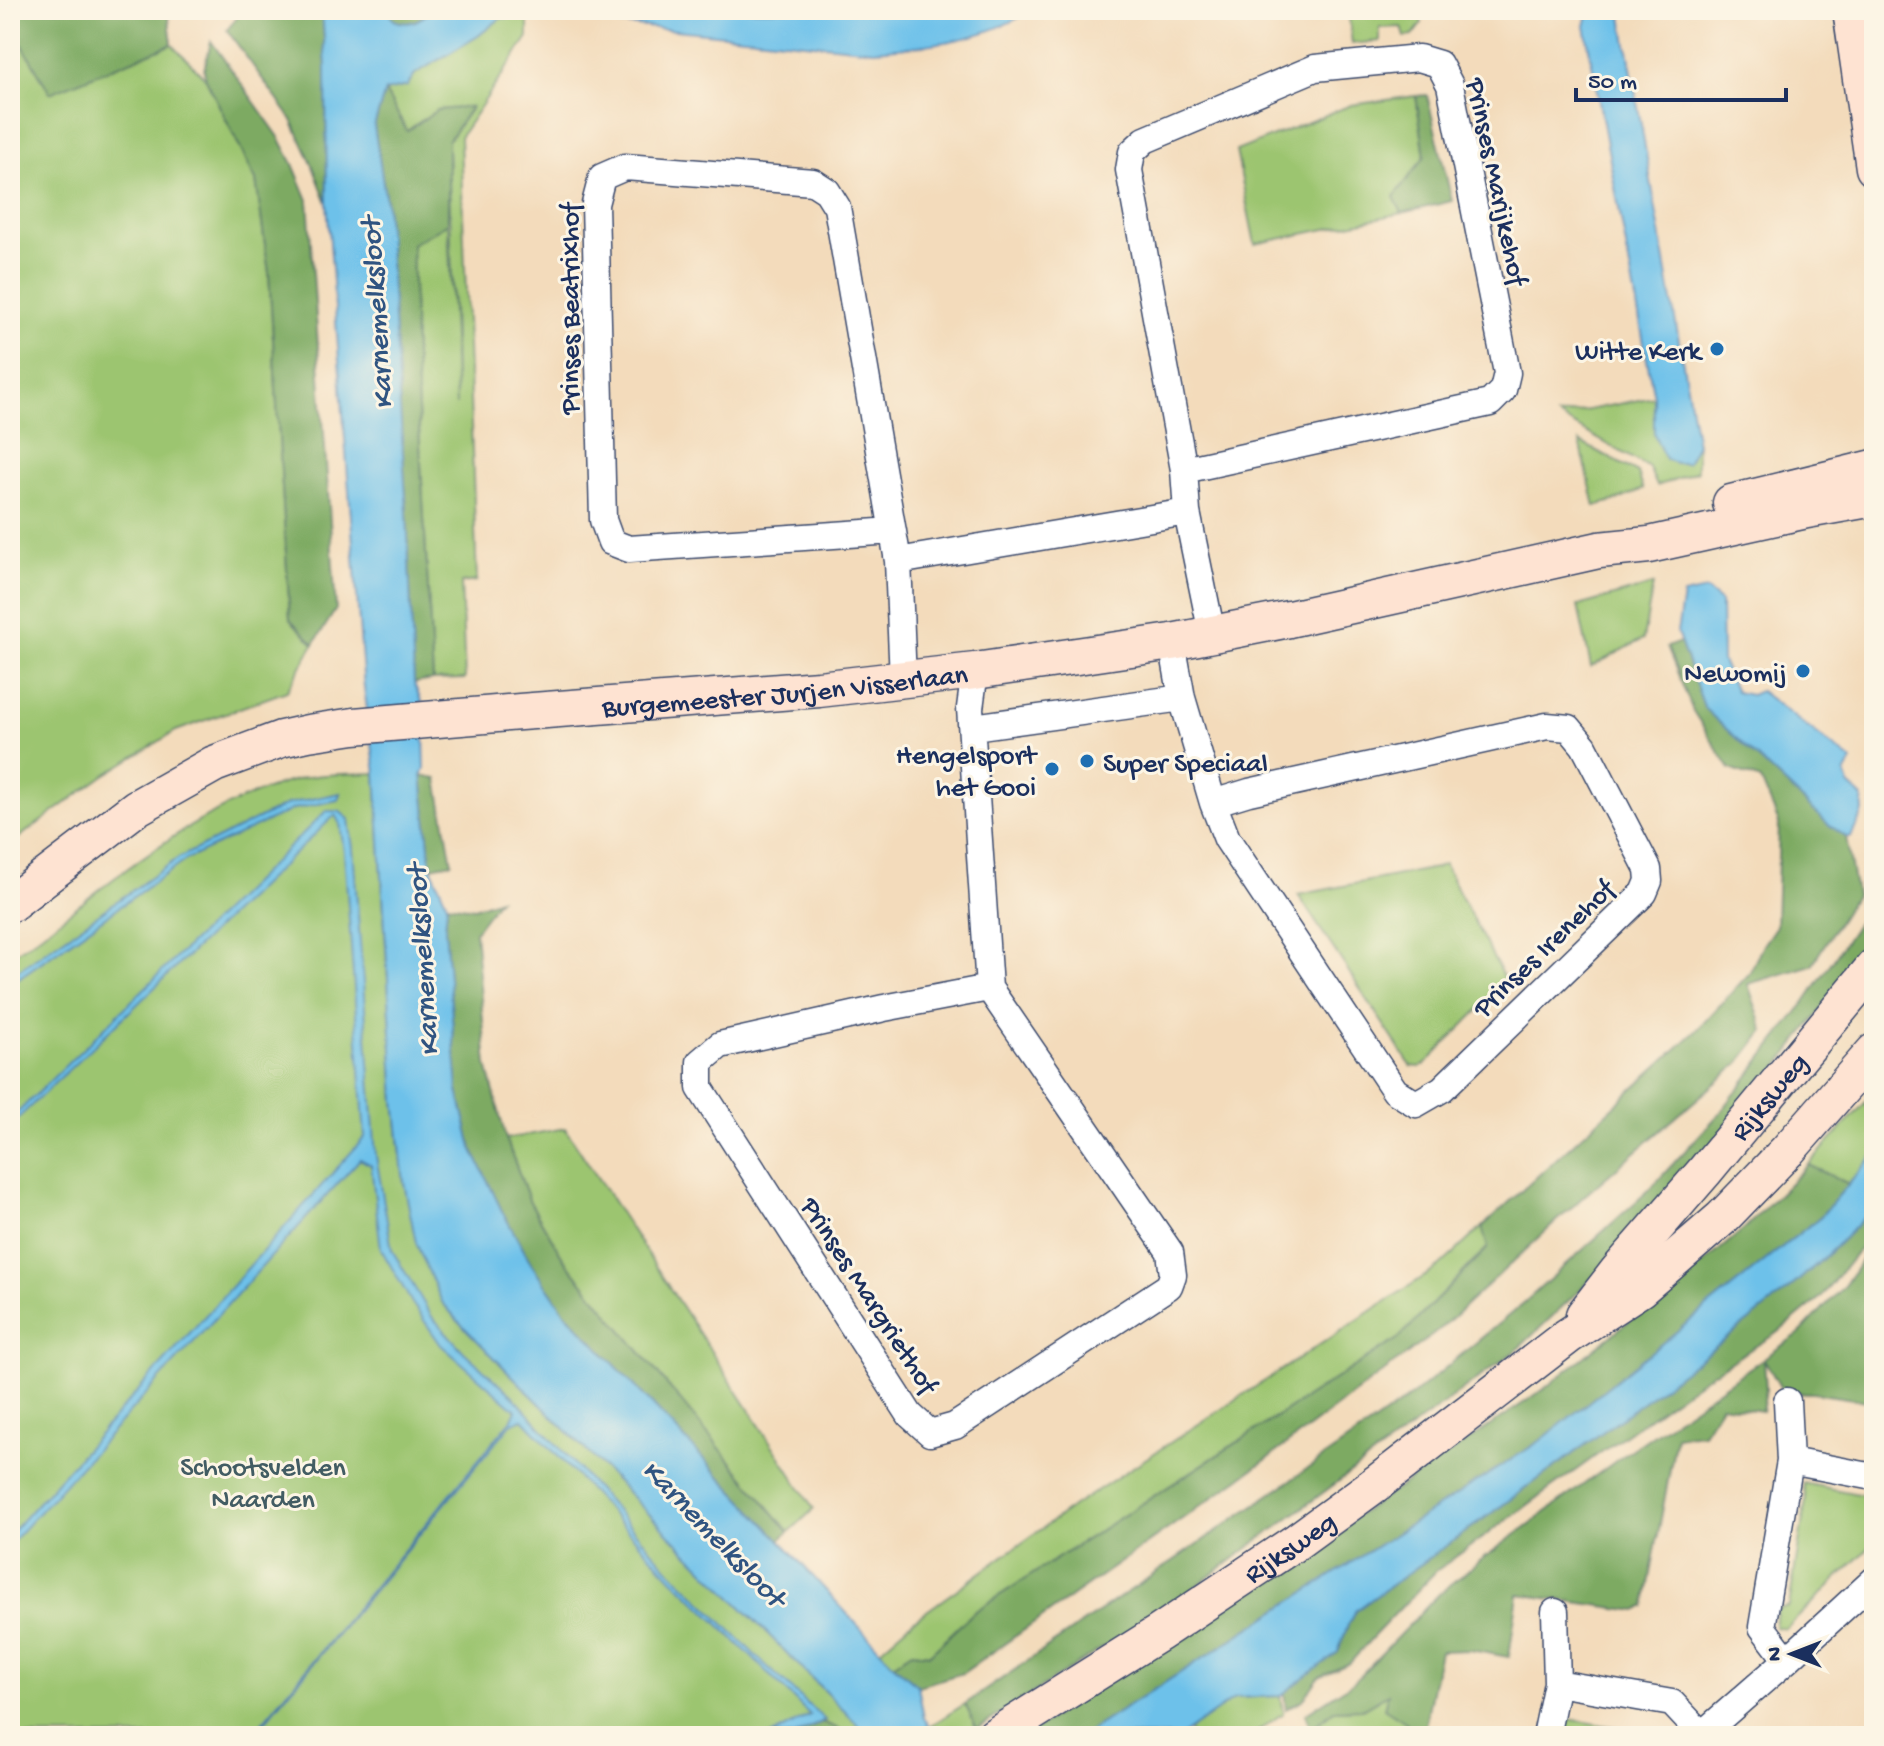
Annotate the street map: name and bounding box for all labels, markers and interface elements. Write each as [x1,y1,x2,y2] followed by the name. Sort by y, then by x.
[1576,52,1786,102] scale bar
[1588,69,1637,98] text: 50 m
[1456,75,1533,291] street label: Prinses Marijkehof
[556,201,589,416] street label: Prinses Beatrixhof
[355,212,404,410] water label: Karnemelksloot
[1575,337,1704,370] place label: Witte Kerk
[1708,340,1726,358] marker: Witte Kerk
[1684,659,1787,692] place label: Newomij
[600,660,970,727] street label: Burgemeester Jurjen Visserlaan
[1794,662,1812,680] marker: Newomij
[896,741,1039,806] place label: Hengelsport het Gooi
[1103,749,1268,782] place label: Super Speciaal
[1078,752,1096,770] marker: Super Speciaal
[1043,760,1061,778] marker: Hengelsport het Gooi
[401,859,450,1057] water label: Karnemelksloot
[1467,873,1624,1027] street label: Prinses Irenehof
[1725,1048,1817,1149] street label: Rijksweg
[791,1191,944,1403] street label: Prinses Margriethof
[180,1453,346,1518] park label: Schootsvelden Naarden
[633,1454,794,1620] water label: Karnemelksloot
[1239,1507,1344,1593] street label: Rijksweg
[1752,1614,1832,1694] north arrow
[1763,1647,1789,1661] text: N

